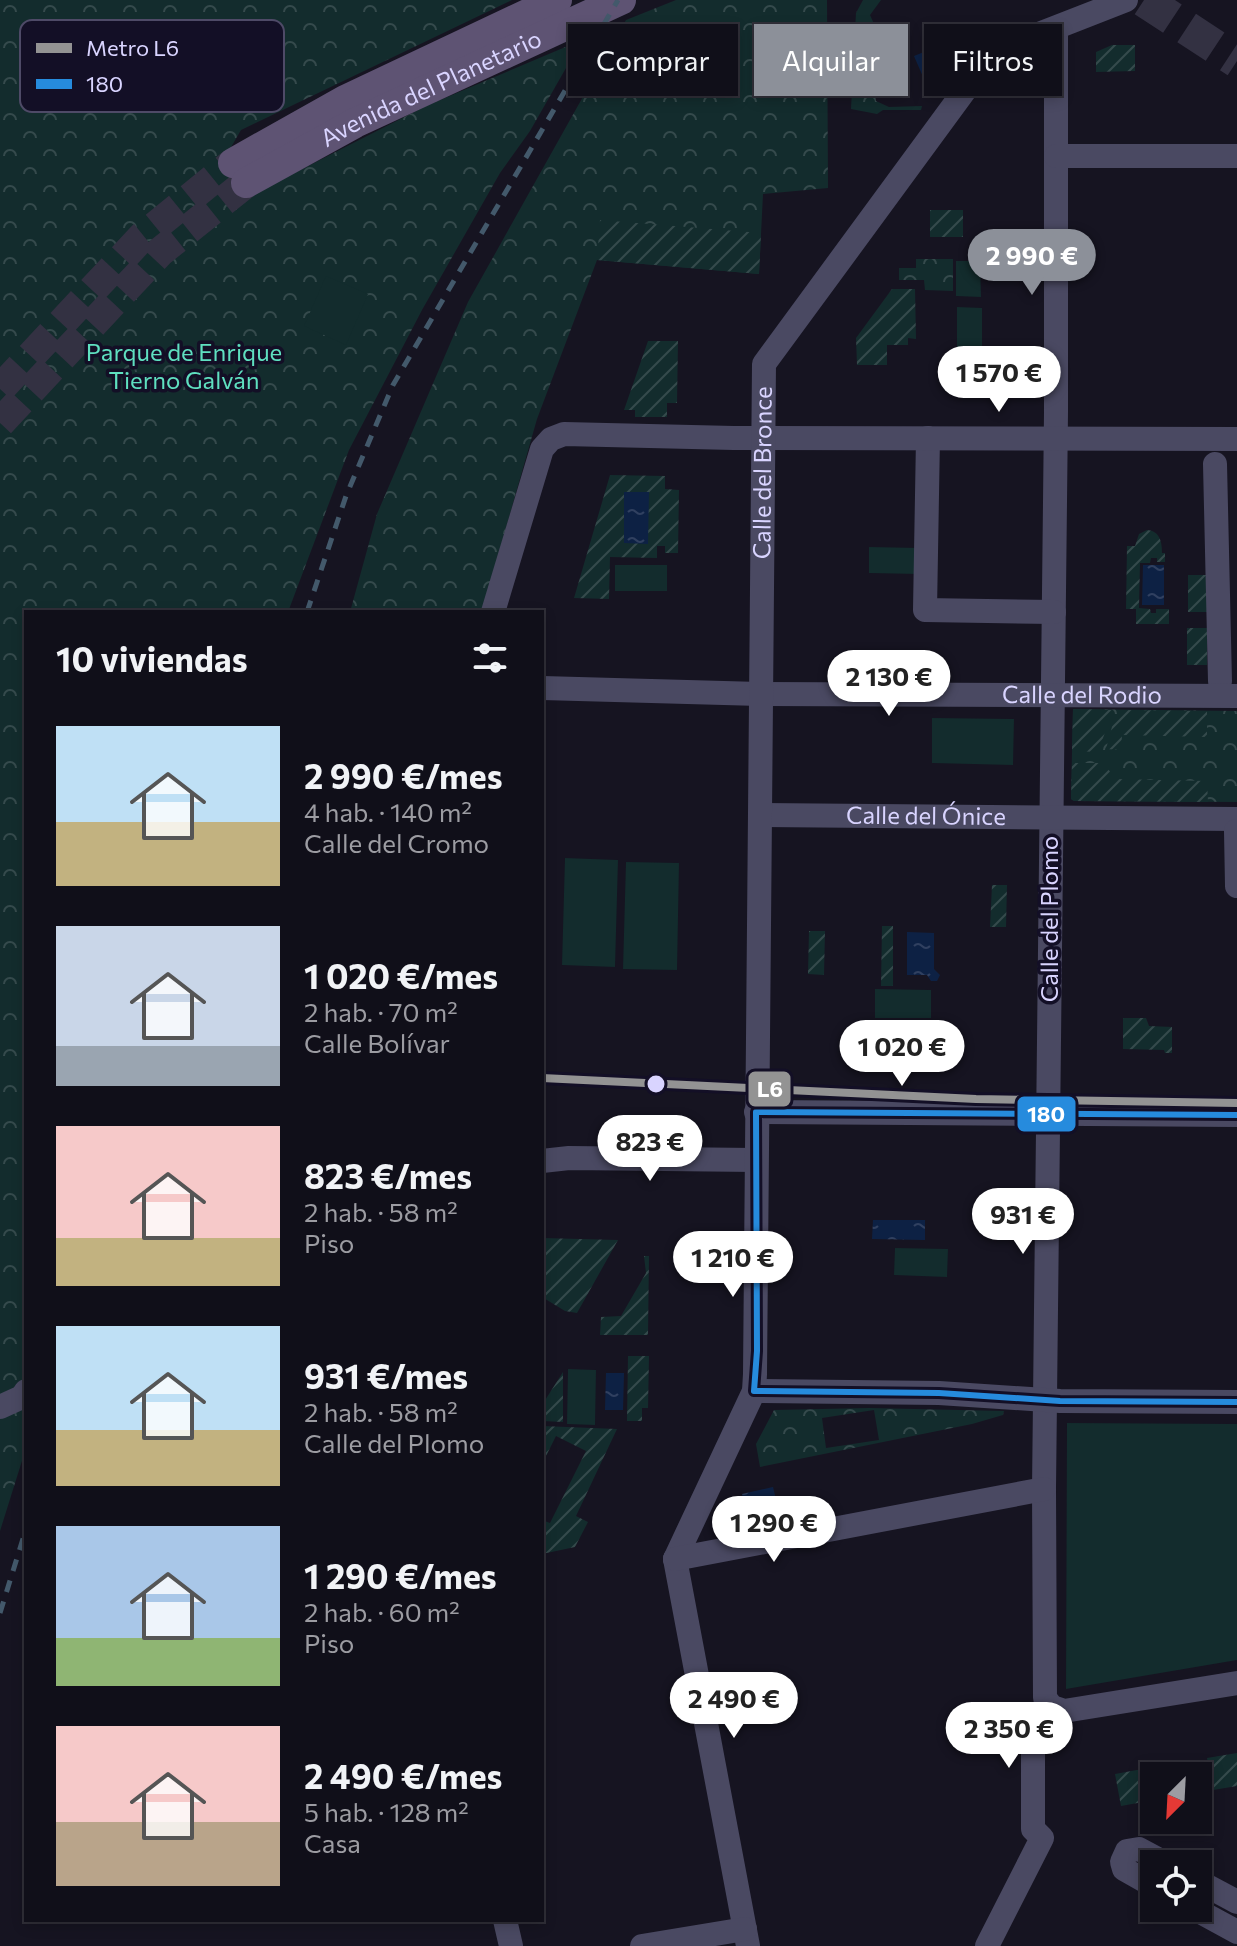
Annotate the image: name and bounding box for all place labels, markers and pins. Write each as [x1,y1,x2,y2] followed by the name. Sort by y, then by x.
[958,229,1106,297] pin: 2 990 €
[925,346,1073,414] pin: 1 570 €
[815,650,963,718] pin: 2 130 €
[828,1020,976,1088] pin: 1 020 €
[645,1073,667,1095] unlabelled marker
[594,1115,706,1183] pin: 823 €
[967,1188,1079,1256] pin: 931 €
[659,1231,807,1299] pin: 1 210 €
[700,1496,848,1564] pin: 1 290 €
[660,1672,808,1740] pin: 2 490 €
[935,1702,1083,1770] pin: 2 350 €

